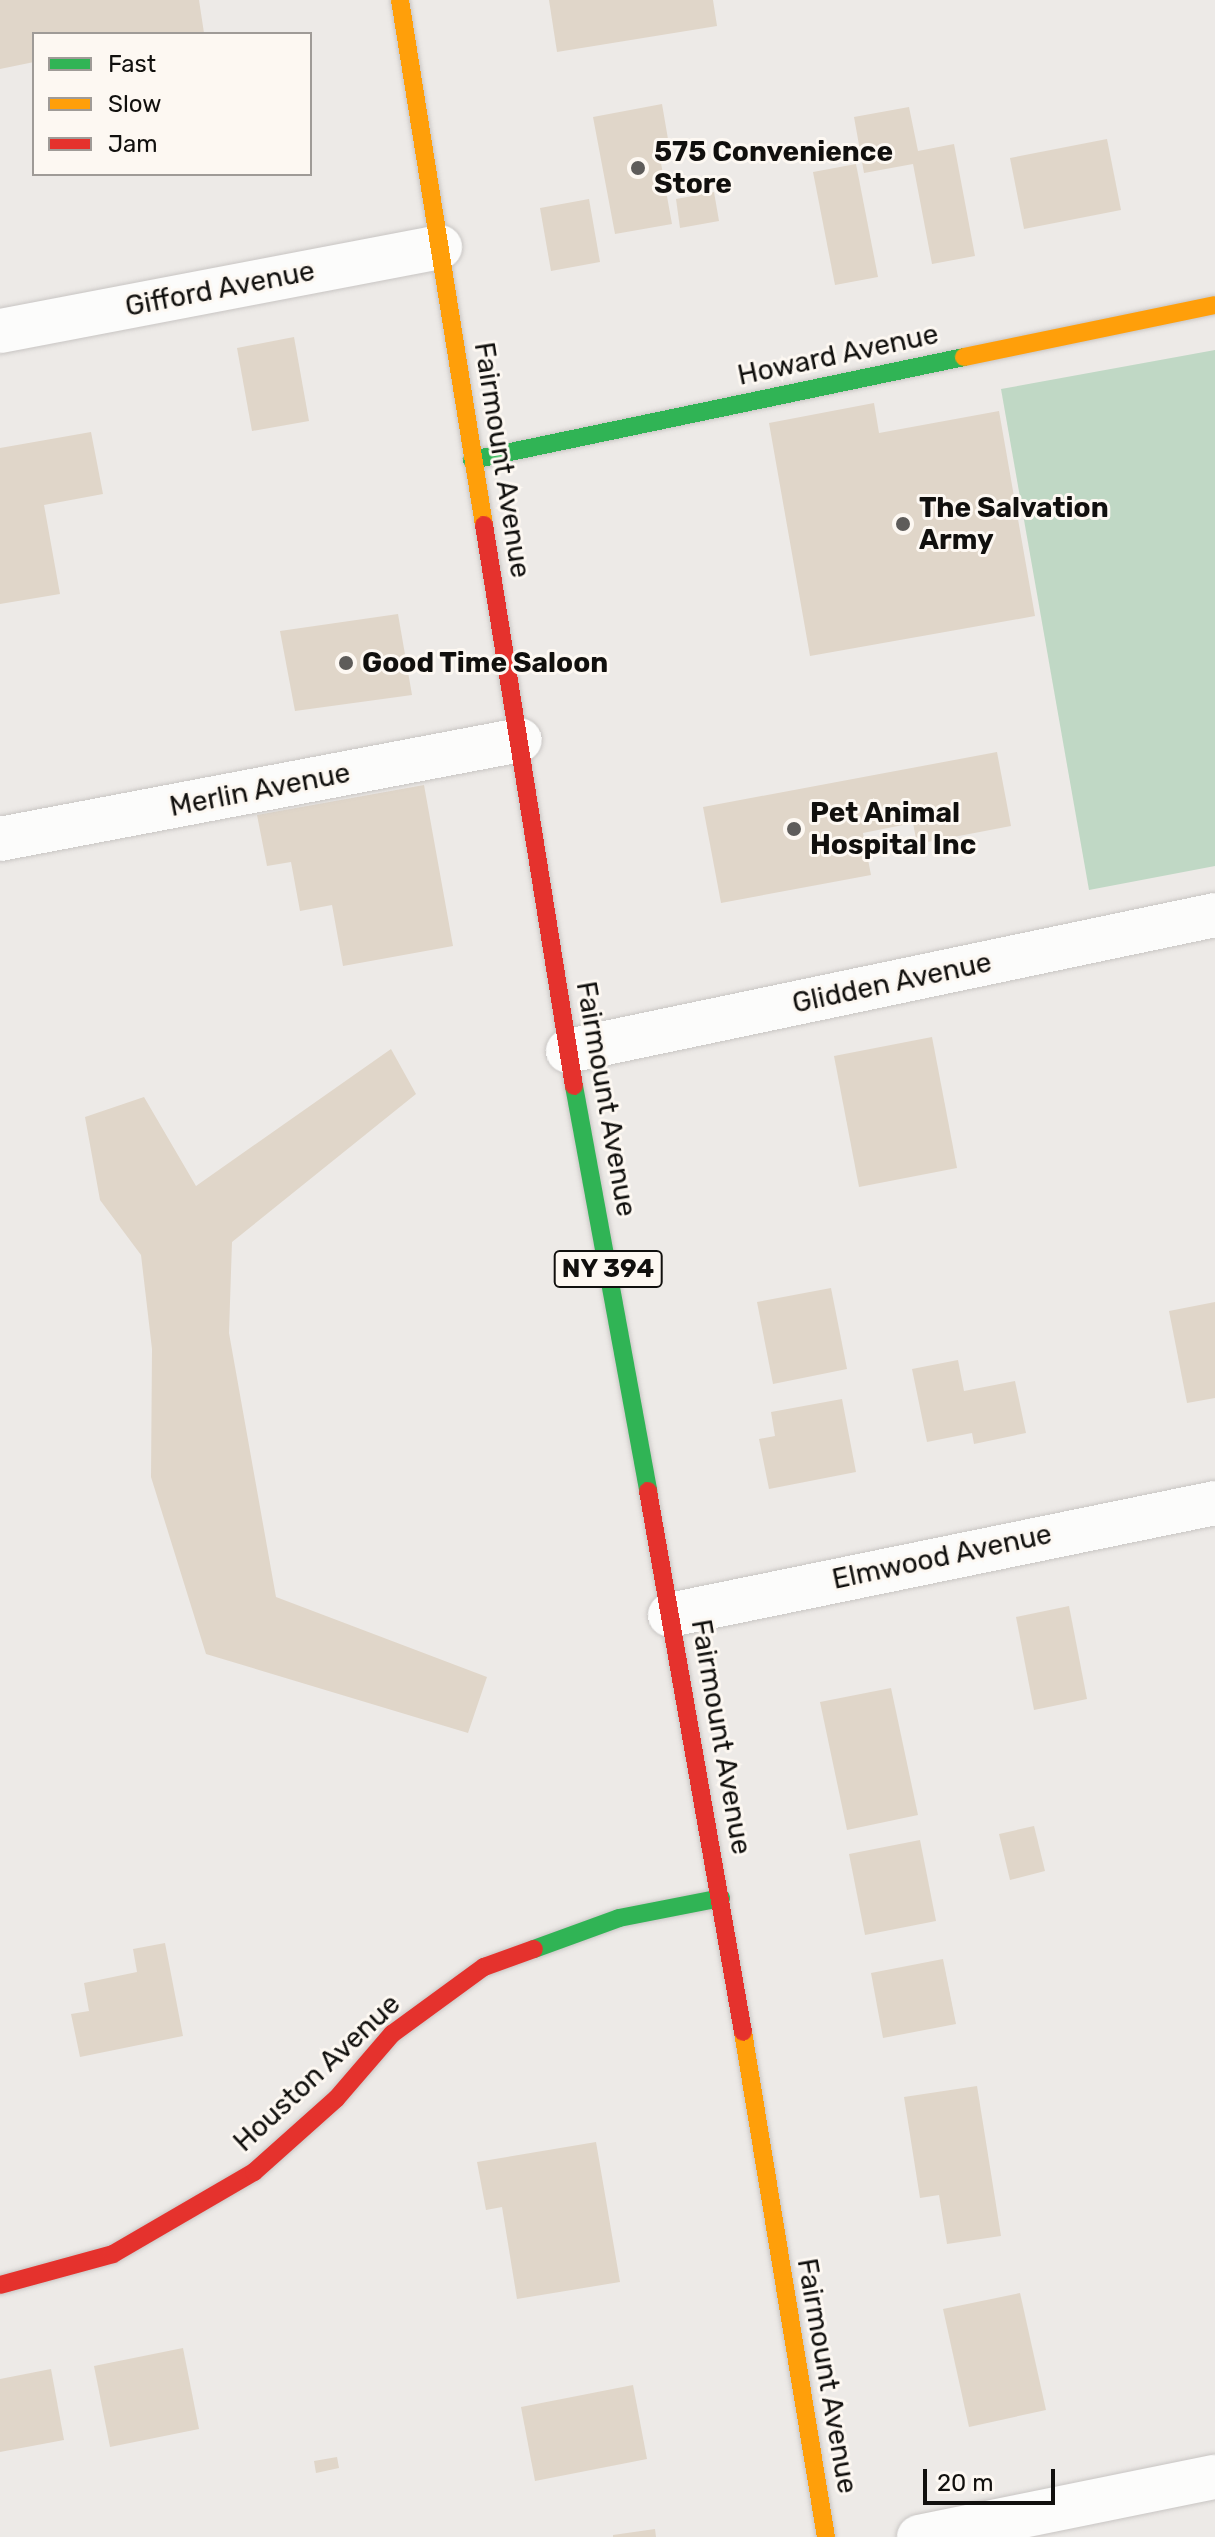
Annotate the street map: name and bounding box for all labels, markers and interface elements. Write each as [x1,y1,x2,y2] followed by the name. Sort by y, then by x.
[32,32,312,176] legend
[108,50,156,78] text: Fast
[108,90,161,118] text: Slow
[108,130,158,158] text: Jam
[654,135,893,201] place label: 575 Convenience Store
[629,159,647,177] marker: 575 Convenience Store
[122,254,318,324] street label: Gifford Avenue
[734,317,942,393] street label: Howard Avenue
[467,339,537,581] street label: Fairmount Avenue
[919,491,1109,557] place label: The Salvation Army
[894,515,912,533] marker: The Salvation Army
[362,646,609,680] place label: Good Time Saloon
[337,654,355,672] marker: Good Time Saloon
[166,756,354,824] street label: Merlin Avenue
[810,796,976,862] place label: Pet Animal Hospital Inc
[785,820,803,838] marker: Pet Animal Hospital Inc
[789,945,995,1021] street label: Glidden Avenue
[569,978,643,1220] street label: Fairmount Avenue
[552,1247,664,1291] road number: NY 394
[829,1517,1055,1597] street label: Elmwood Avenue
[684,1616,758,1858] street label: Fairmount Avenue
[227,1987,407,2159] street label: Houston Avenue
[790,2255,864,2497] street label: Fairmount Avenue
[927,2453,1059,2503] scale bar
[937,2469,994,2497] text: 20 m

